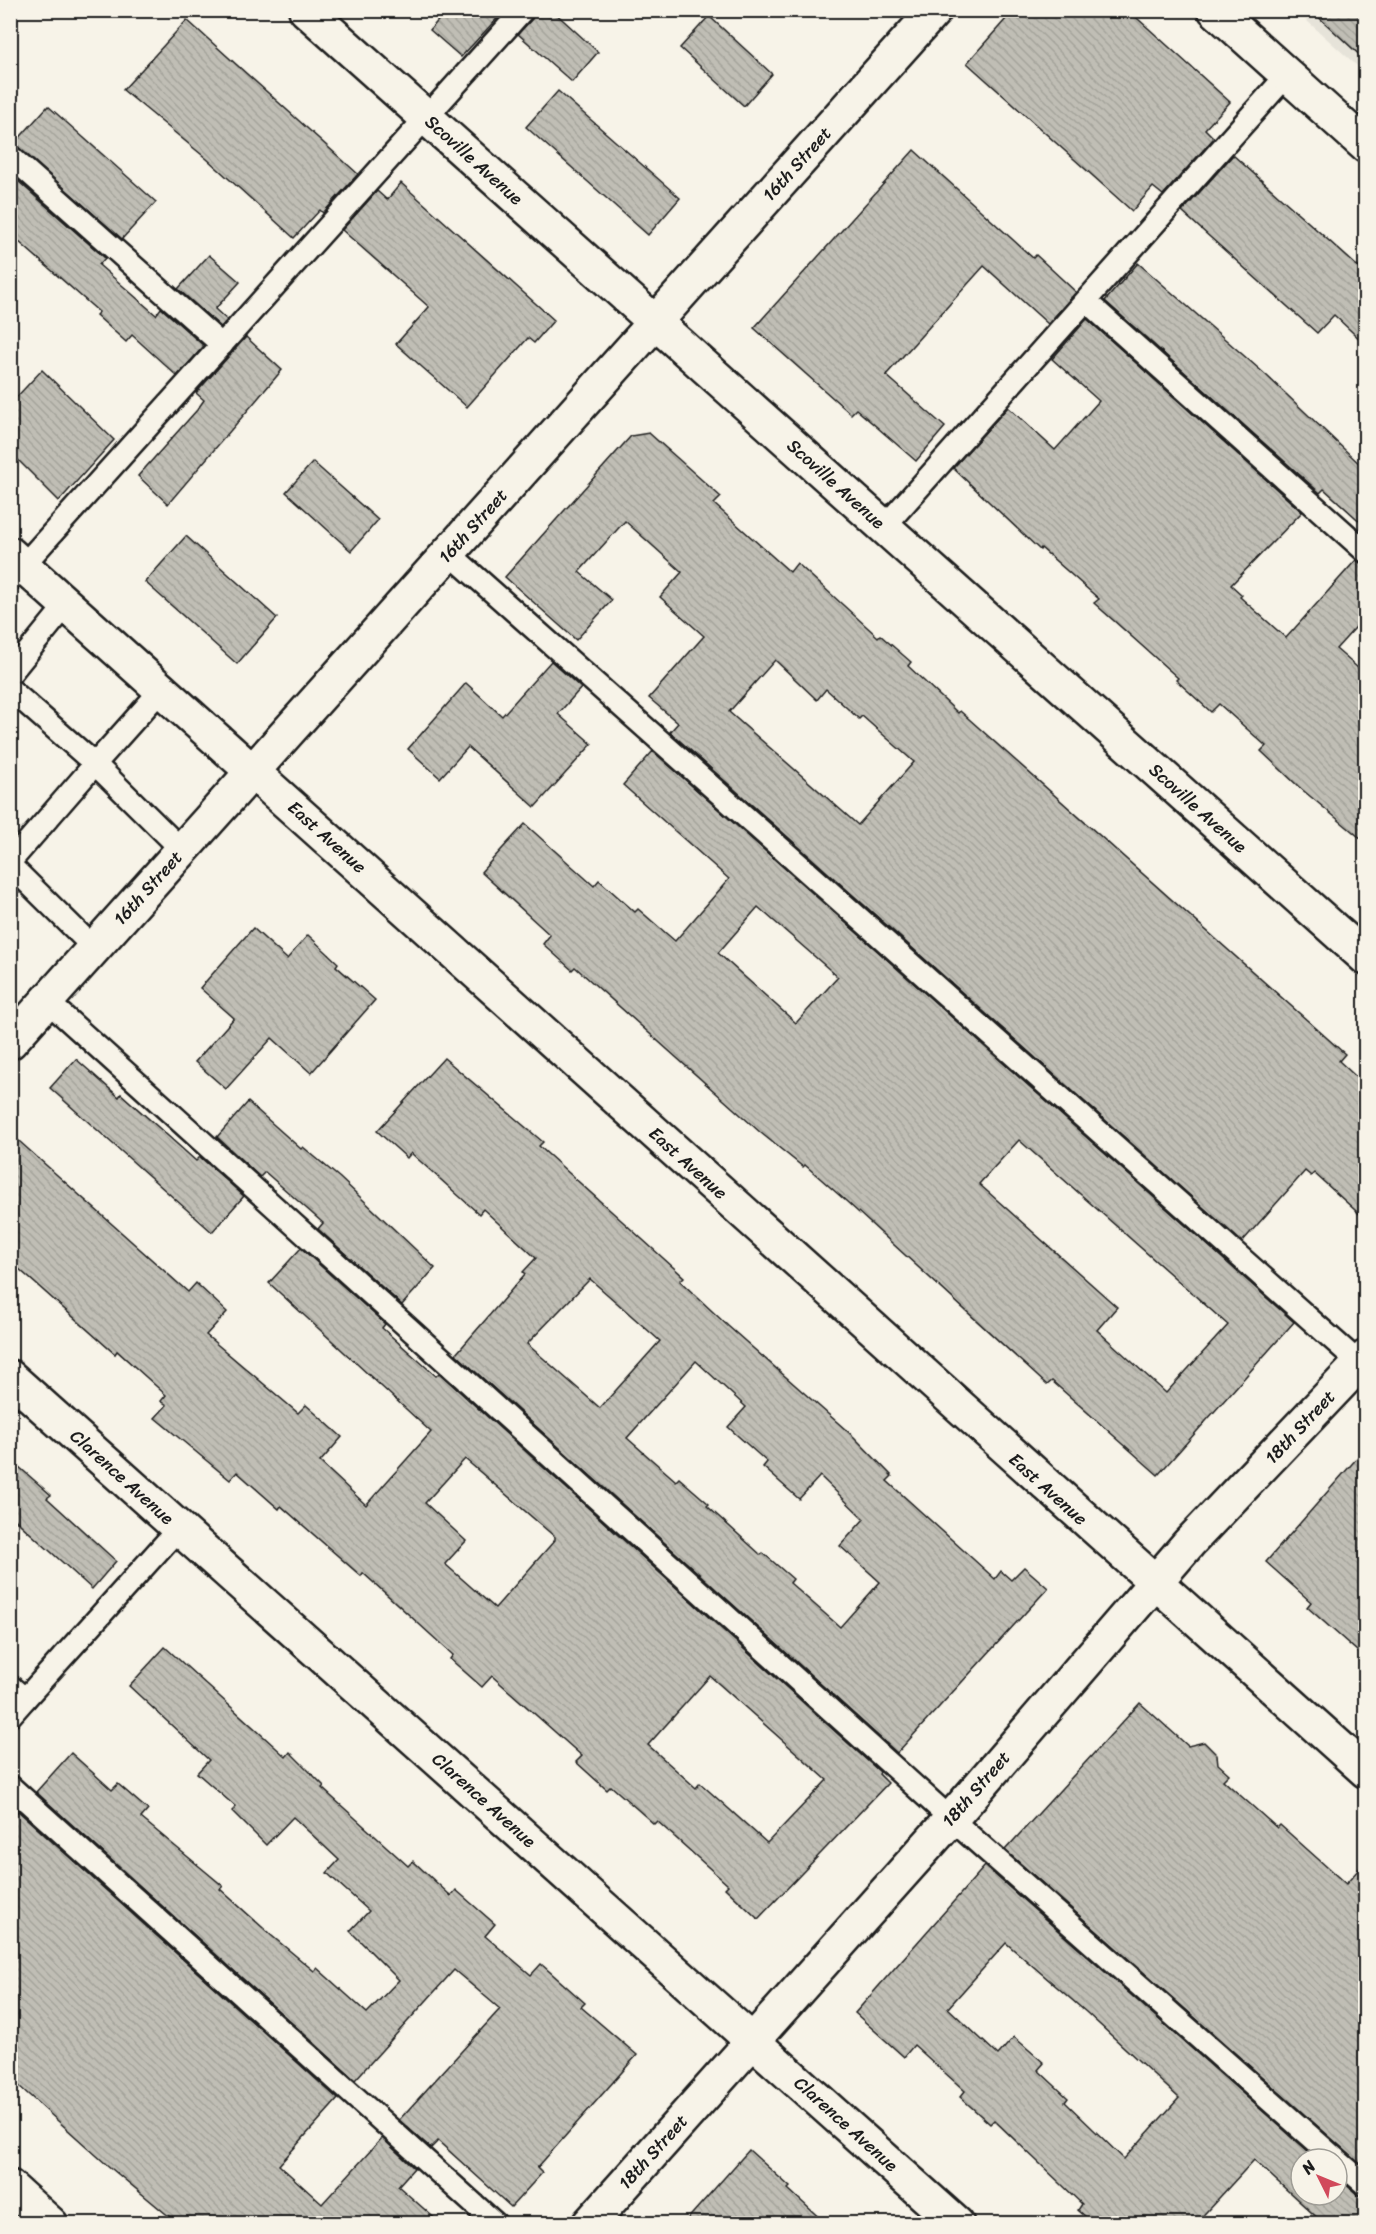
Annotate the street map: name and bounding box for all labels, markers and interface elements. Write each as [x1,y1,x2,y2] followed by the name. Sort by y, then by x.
[417,107,531,214] street label: Scoville Avenue
[754,119,840,209] street label: 16th Street
[779,431,893,538] street label: Scoville Avenue
[430,481,516,571] street label: 16th Street
[1141,755,1255,862] street label: Scoville Avenue
[280,792,374,882] street label: East Avenue
[105,843,191,933] street label: 16th Street
[641,1118,735,1208] street label: East Avenue
[1257,1382,1343,1472] street label: 18th Street
[62,1421,182,1533] street label: Clarence Avenue
[1001,1444,1095,1534] street label: East Avenue
[933,1743,1019,1835] street label: 18th Street
[424,1744,544,1856] street label: Clarence Avenue
[786,2068,906,2180] street label: Clarence Avenue
[610,2107,696,2197] street label: 18th Street
[1289,2147,1349,2207] north arrow
[1293,2153,1323,2182] text: N

